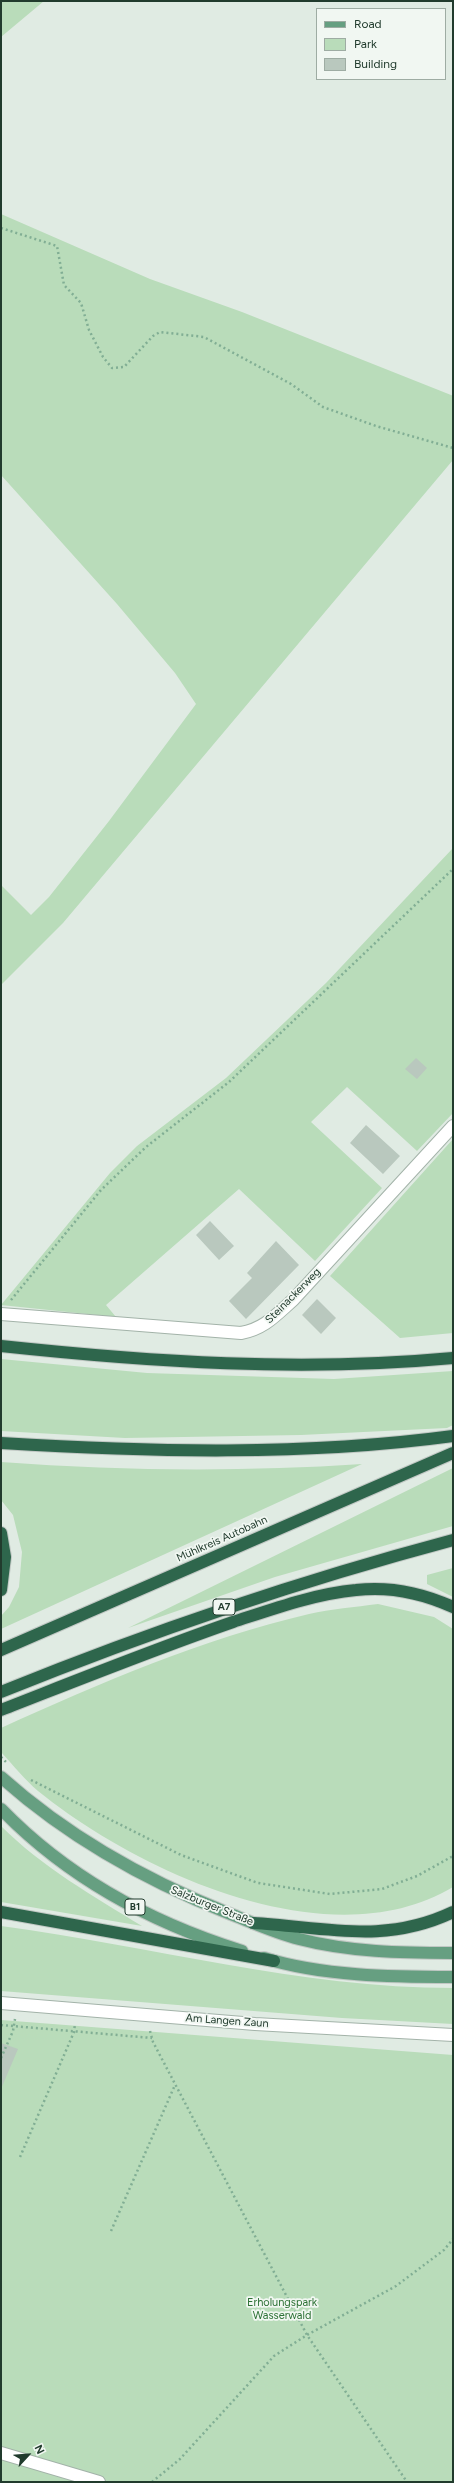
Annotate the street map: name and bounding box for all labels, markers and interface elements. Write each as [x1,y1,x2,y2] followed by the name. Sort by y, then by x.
[316,8,446,80] legend
[354,17,382,31] text: Road
[354,37,377,51] text: Park
[354,57,397,71] text: Building
[263,1266,323,1326] street label: Steinackerweg
[175,1513,269,1565] street label: Mühlkreis Autobahn
[213,1599,235,1615] road number: A7
[169,1883,255,1929] street label: Salzburger Straße
[125,1899,145,1915] road number: B1
[185,2012,269,2030] street label: Am Langen Zaun
[247,2296,317,2322] park label: Erholungspark Wasserwald
[8,2435,48,2475] north arrow
[32,2443,47,2456] text: N

